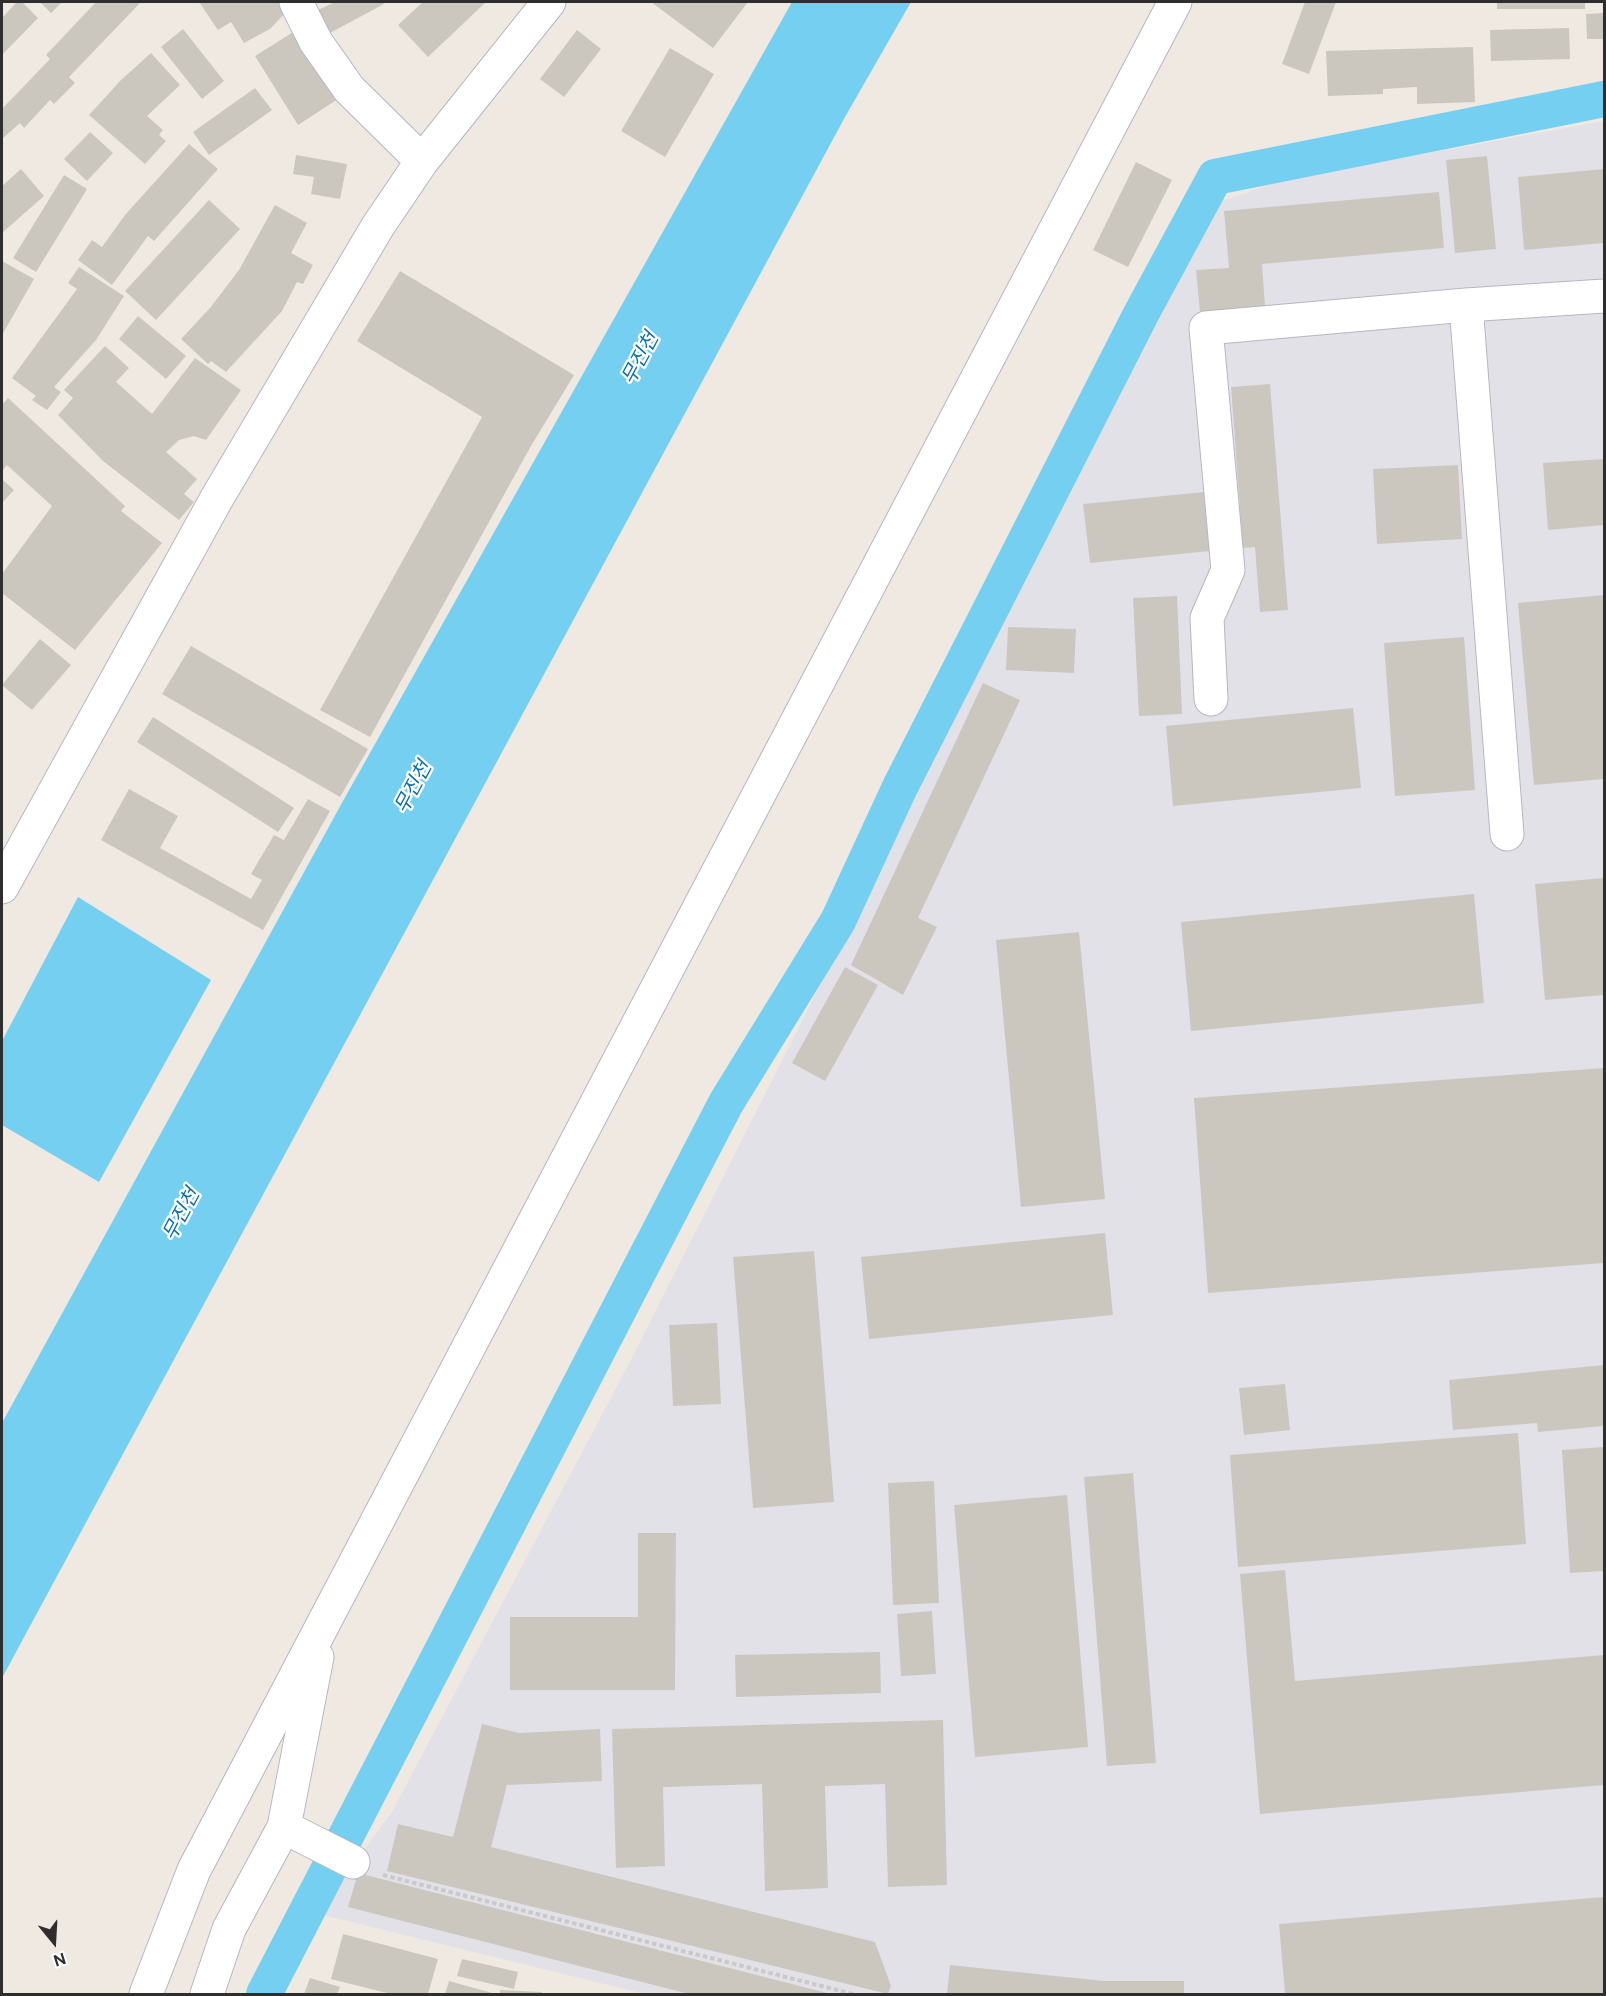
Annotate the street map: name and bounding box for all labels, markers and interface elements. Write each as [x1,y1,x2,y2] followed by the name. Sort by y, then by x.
[617,329,665,389] water label: 무진천
[390,758,438,818] water label: 무진천
[158,1185,206,1245] water label: 무진천
[24,1912,84,1972] north arrow
[51,1948,69,1971] text: N

